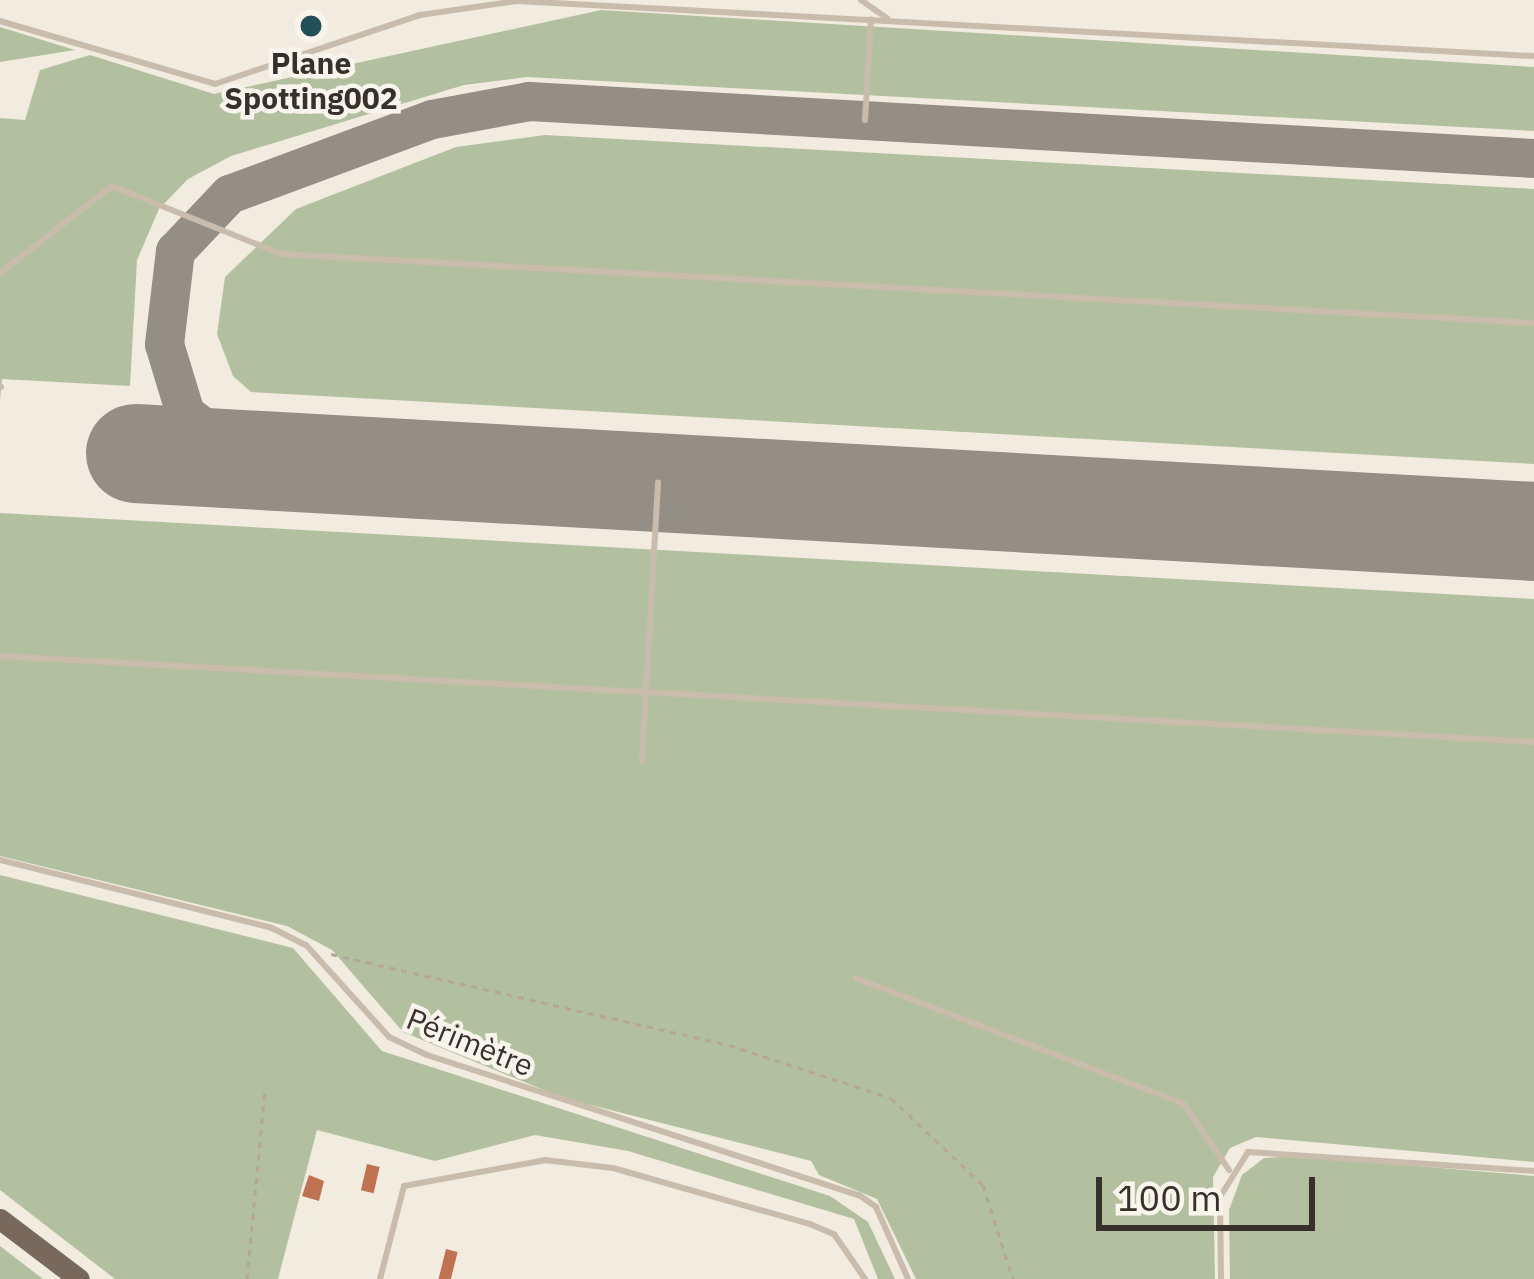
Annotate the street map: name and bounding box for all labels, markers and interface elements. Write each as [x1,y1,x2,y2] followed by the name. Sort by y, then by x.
[298,13,324,39] marker: Plane Spotting002
[224,45,398,116] place label: Plane Spotting002
[402,1000,538,1084] street label: Périmètre
[1102,1153,1321,1227] scale bar
[1117,1174,1222,1221] text: 100 m

